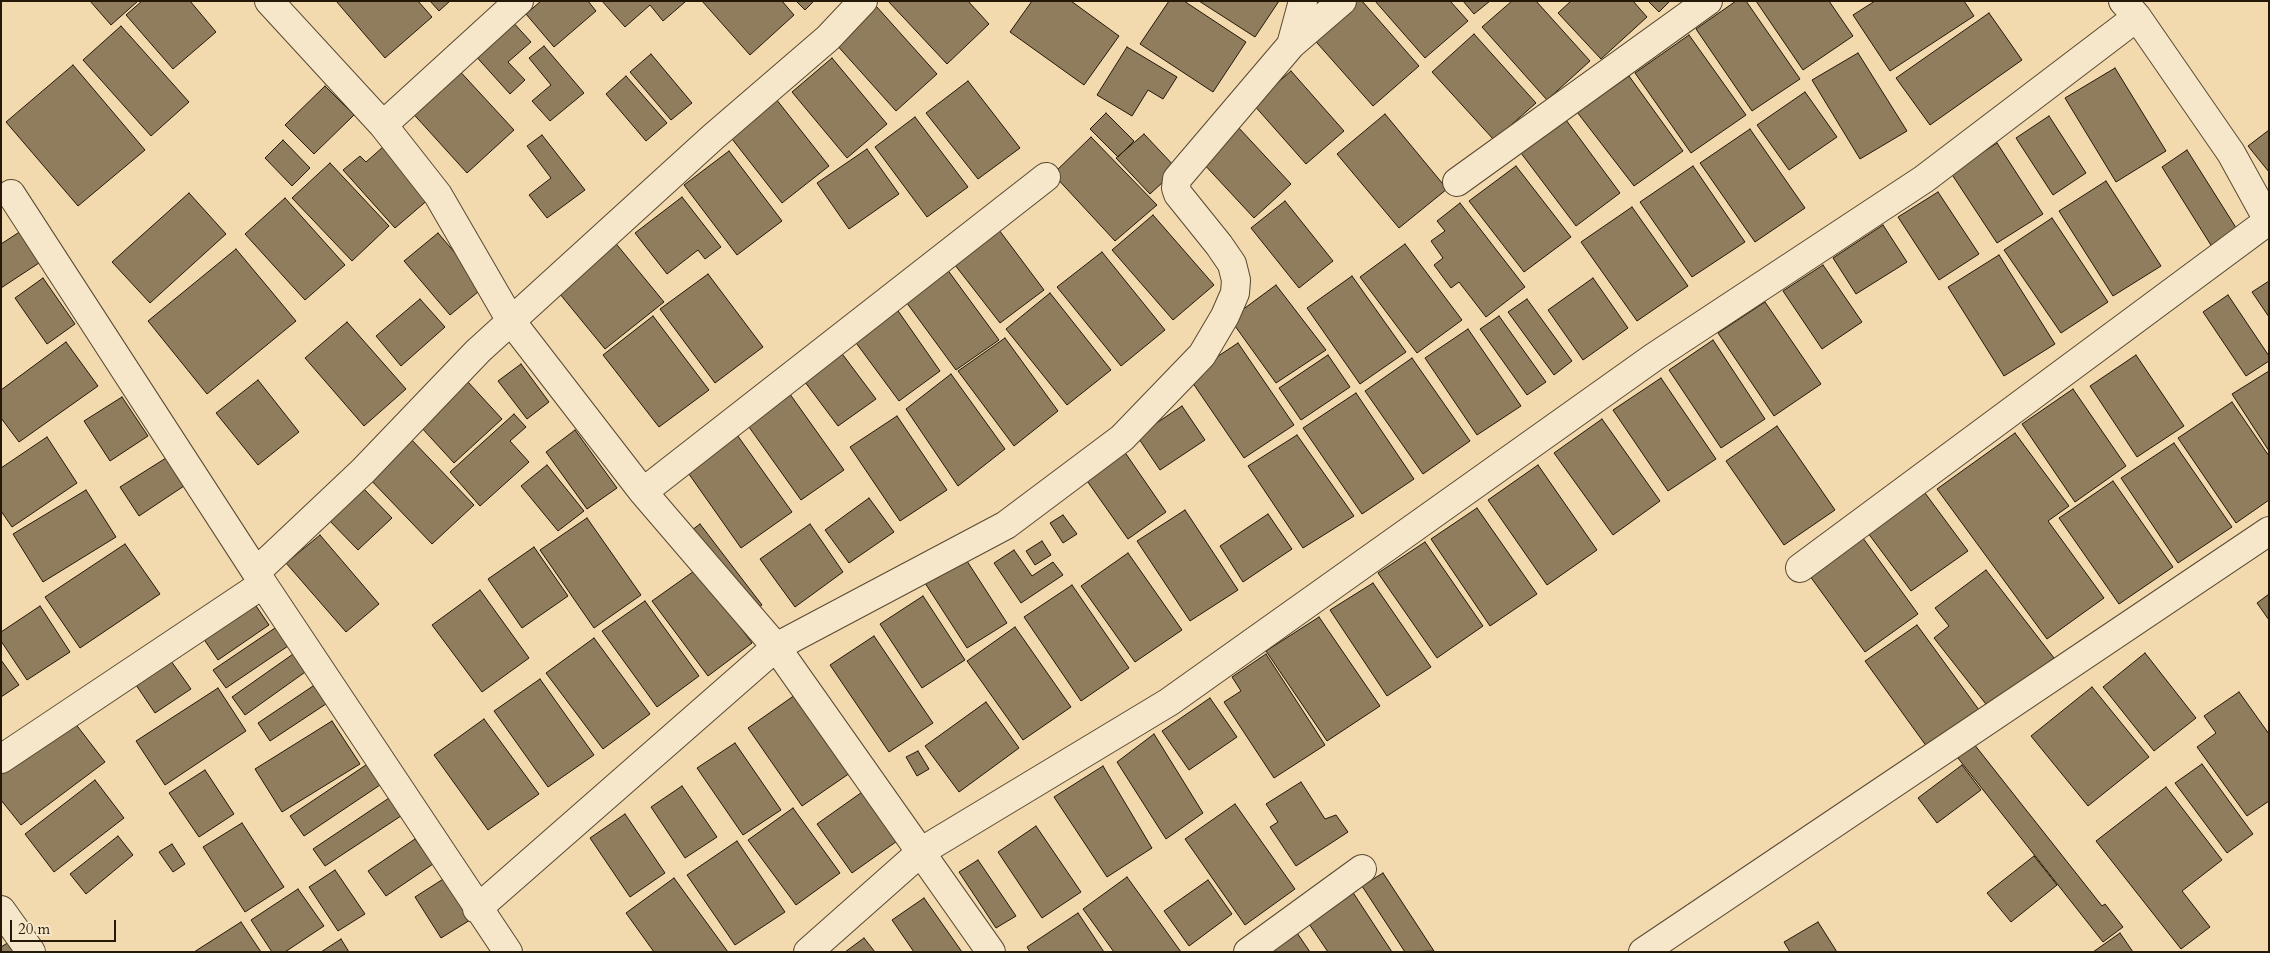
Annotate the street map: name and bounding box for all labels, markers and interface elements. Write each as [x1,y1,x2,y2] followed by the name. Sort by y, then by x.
[12,910,119,942] scale bar
[18,919,50,939] text: 20 m

